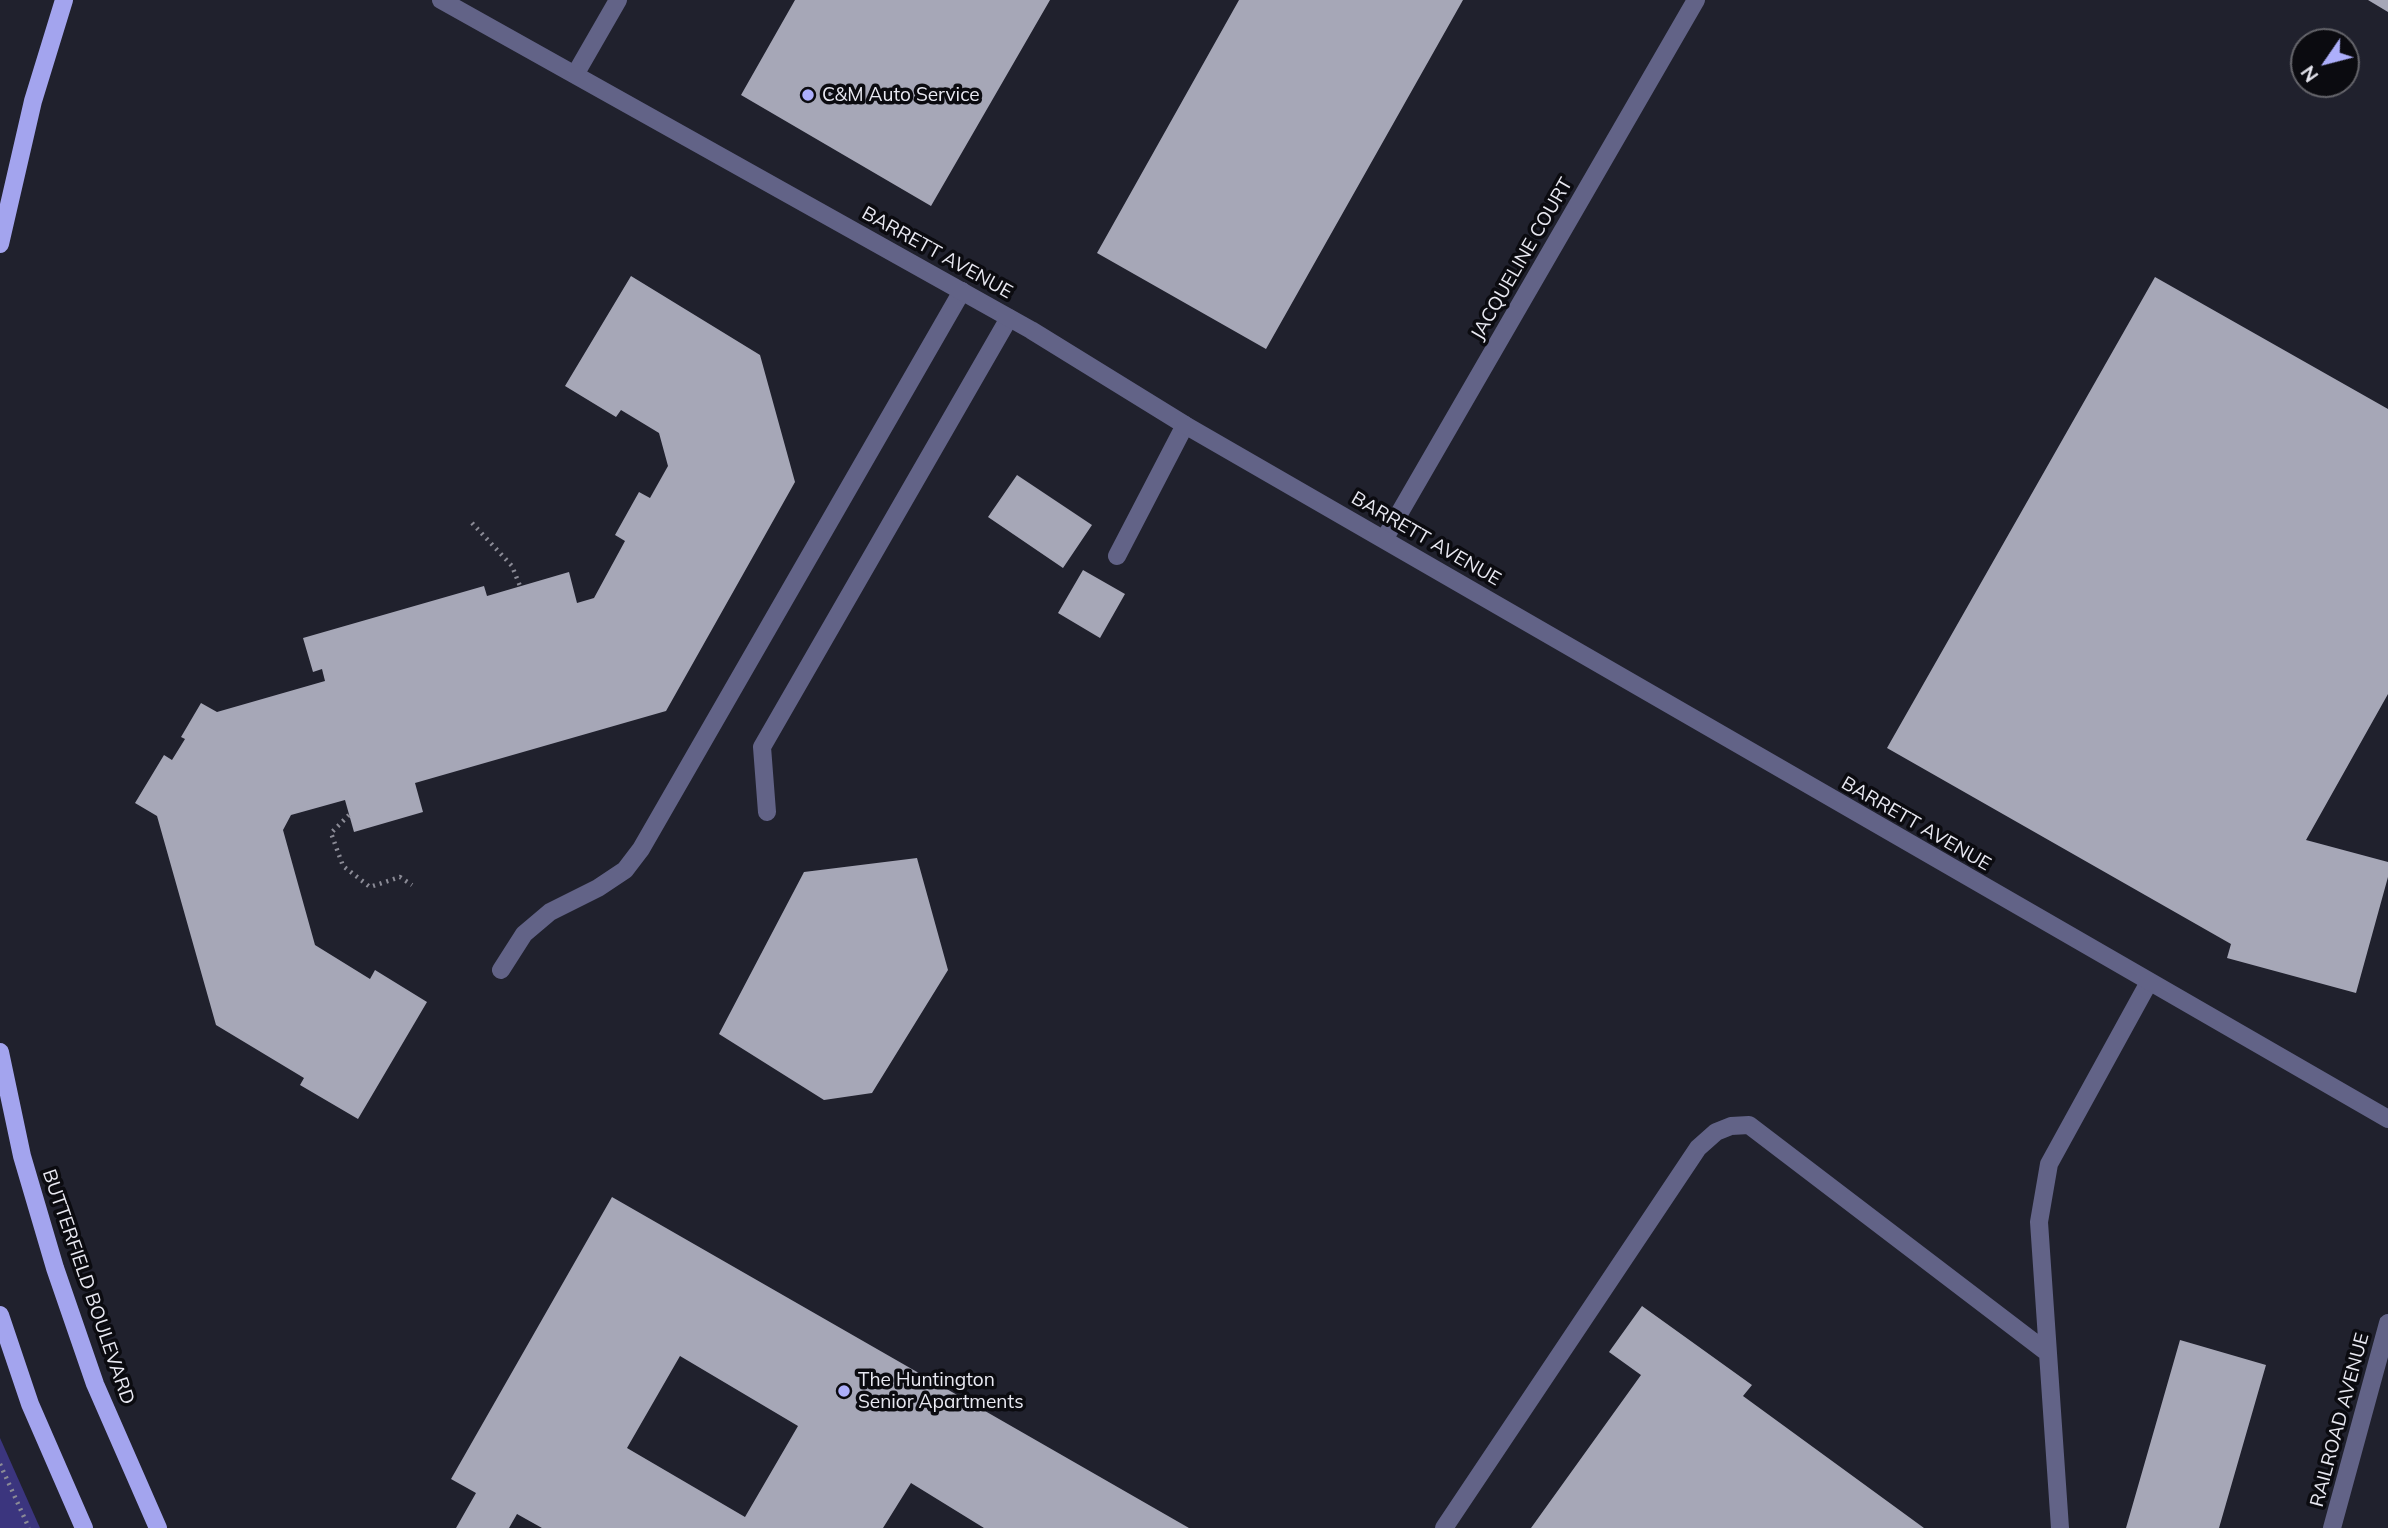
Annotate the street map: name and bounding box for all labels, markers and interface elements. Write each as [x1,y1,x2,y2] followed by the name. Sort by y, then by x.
[2290,28,2360,98] north arrow
[2295,61,2323,87] text: N
[822,84,980,106] place label: C&M Auto Service
[800,87,816,103] marker: C&M Auto Service
[1466,174,1578,344] street label: JACQUELINE COURT
[858,202,1016,304] street label: BARRETT AVENUE
[1347,487,1505,591] street label: BARRETT AVENUE
[1837,772,1995,876] street label: BARRETT AVENUE
[37,1167,139,1407] street label: BUTTERFIELD BOULEVARD
[2306,1330,2374,1510] street label: RAILROAD AVENUE
[858,1369,1024,1413] place label: The Huntington Senior Apartments
[836,1383,852,1399] marker: The Huntington Senior Apartments

